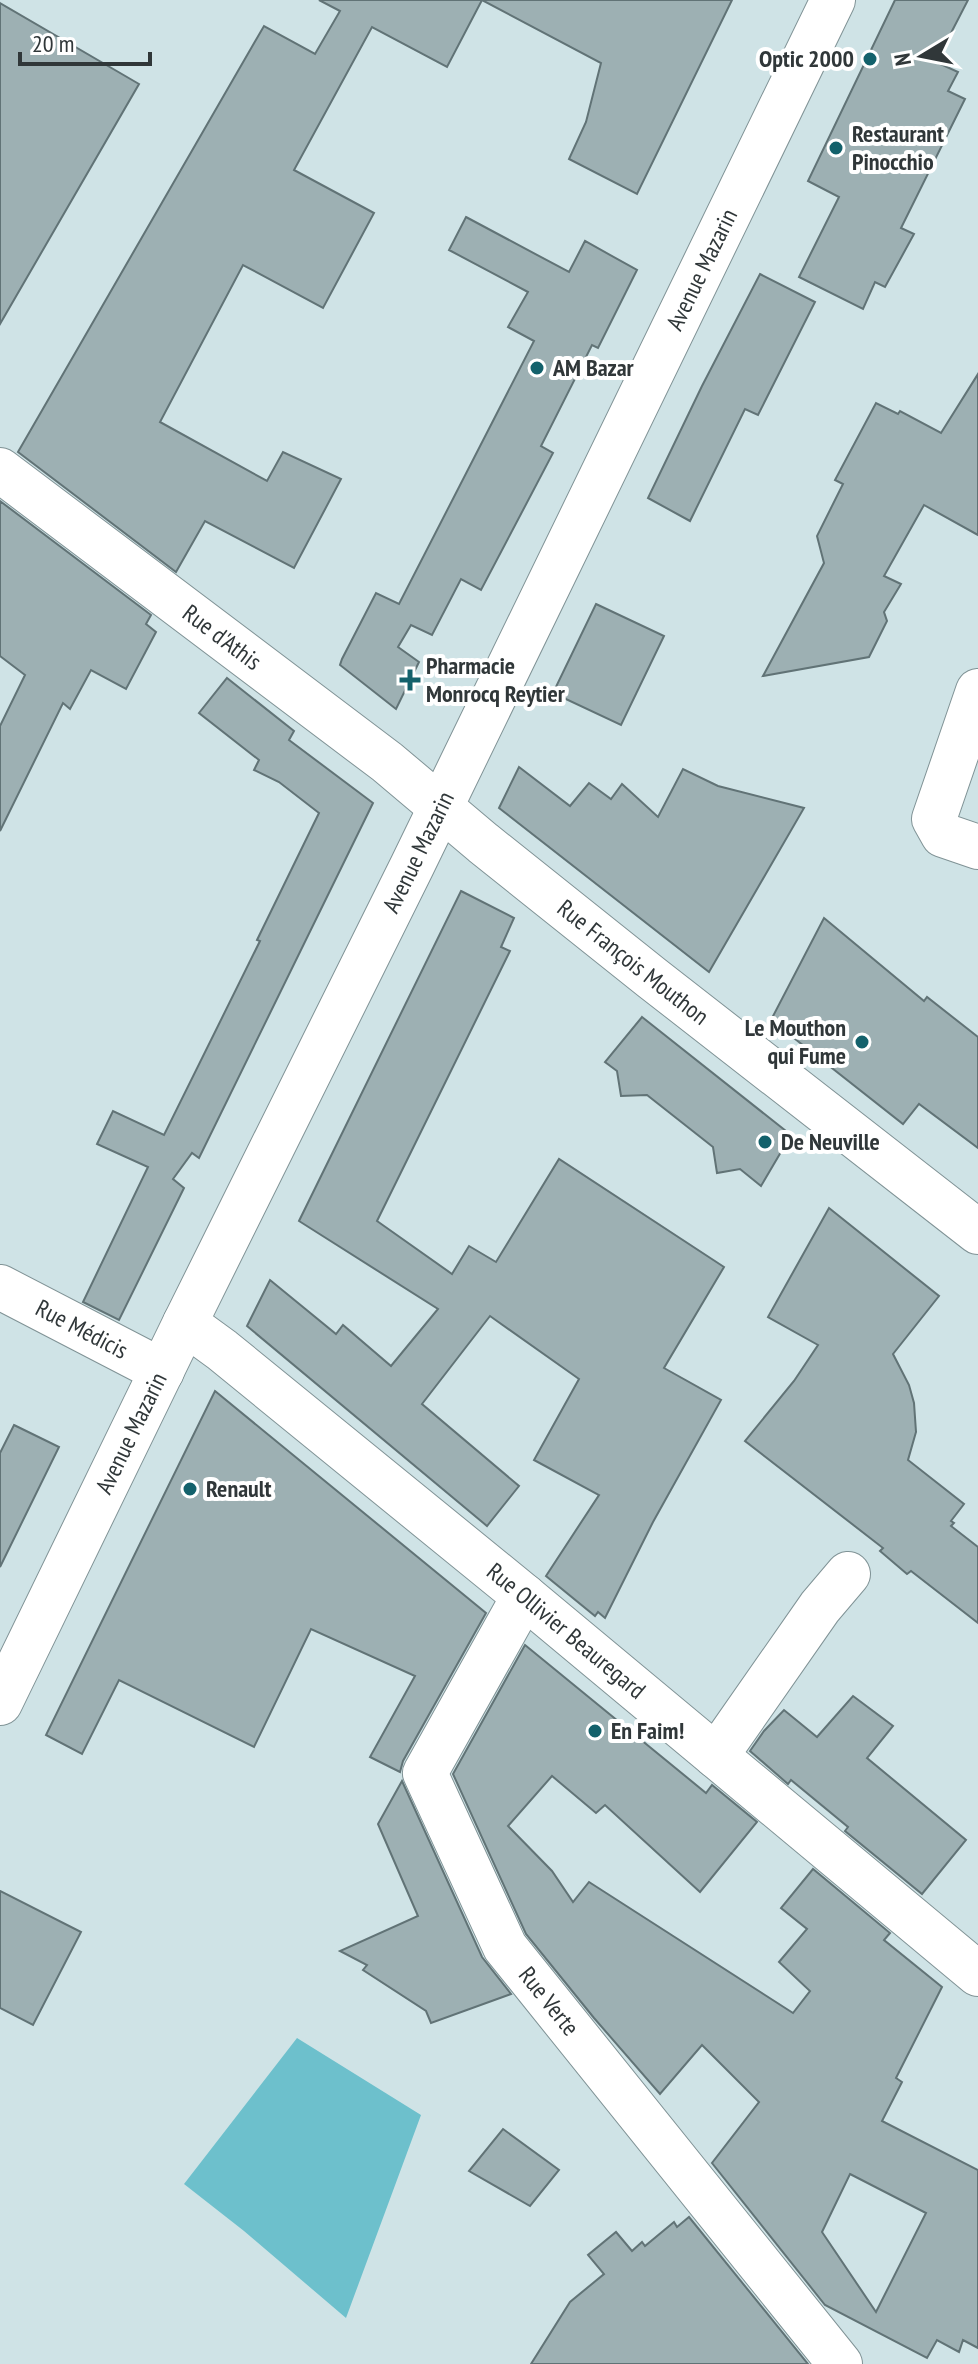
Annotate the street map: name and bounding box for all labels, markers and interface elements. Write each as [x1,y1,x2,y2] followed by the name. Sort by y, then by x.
[20,16,150,66] scale bar
[882,16,962,96] north arrow
[32,28,74,59] text: 20 m
[759,43,854,74] place label: Optic 2000
[861,50,879,68] marker: Optic 2000
[887,51,917,68] text: N
[852,118,944,177] place label: Restaurant Pinocchio
[827,139,845,157] marker: Restaurant Pinocchio
[659,204,744,335] street label: Avenue Mazarin
[552,352,635,383] place label: AM Bazar
[528,359,546,377] marker: AM Bazar
[177,597,268,677] street label: Rue d'Athis
[426,650,566,709] place label: Pharmacie Monrocq Reytier
[401,671,419,689] marker: Pharmacie Monrocq Reytier
[375,786,461,918] street label: Avenue Mazarin
[551,892,715,1031] street label: Rue François Mouthon
[745,1012,846,1071] place label: Le Mouthon qui Fume
[853,1033,871,1051] marker: Le Mouthon qui Fume
[781,1126,880,1157] place label: De Neuville
[756,1133,774,1151] marker: De Neuville
[31,1292,133,1366] street label: Rue Médicis
[88,1367,174,1499] street label: Avenue Mazarin
[206,1473,272,1504] place label: Renault
[181,1480,199,1498] marker: Renault
[480,1556,652,1706] street label: Rue Ollivier Beauregard
[611,1715,684,1746] place label: En Faim!
[586,1722,604,1740] marker: En Faim!
[512,1960,586,2042] street label: Rue Verte

